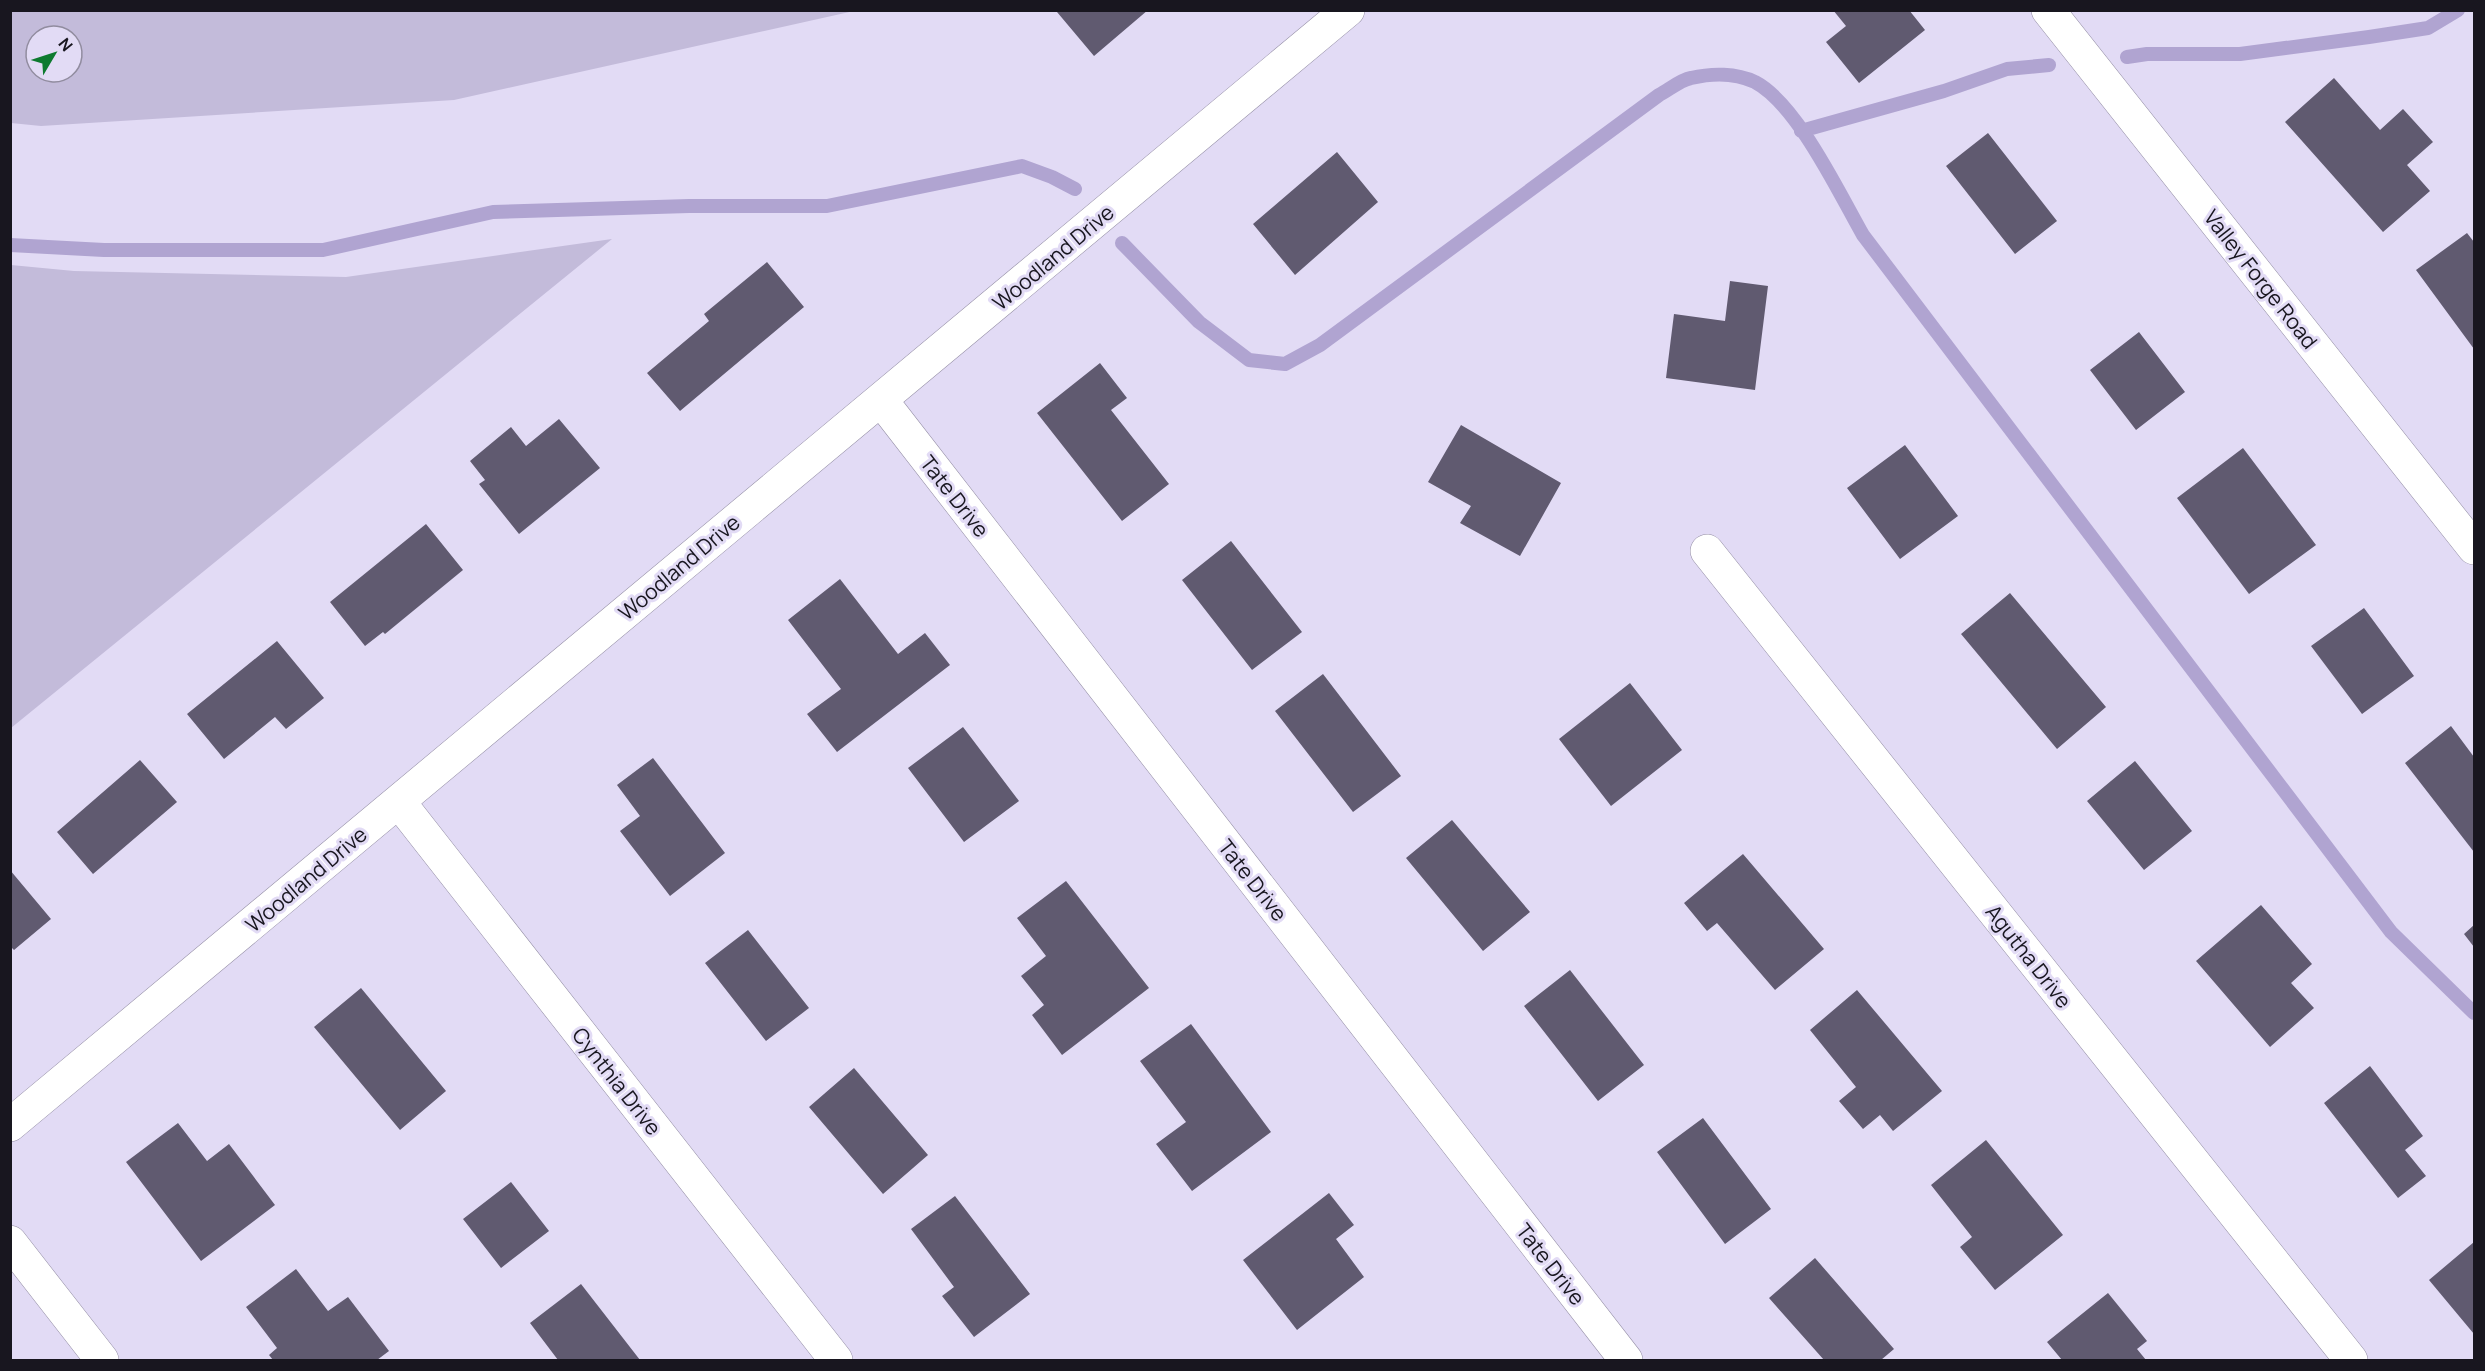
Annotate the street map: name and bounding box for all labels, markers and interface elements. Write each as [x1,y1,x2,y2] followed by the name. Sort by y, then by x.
[24,24,84,84] north arrow
[53,33,78,56] text: N
[986,198,1120,316] street label: Woodland Drive
[2198,204,2324,354] street label: Valley Forge Road
[914,449,996,543] street label: Tate Drive
[612,508,746,626] street label: Woodland Drive
[239,820,373,938] street label: Woodland Drive
[1212,833,1294,927] street label: Tate Drive
[1980,898,2078,1014] street label: Agutha Drive
[566,1021,668,1141] street label: Cynthia Drive
[1510,1217,1592,1311] street label: Tate Drive

